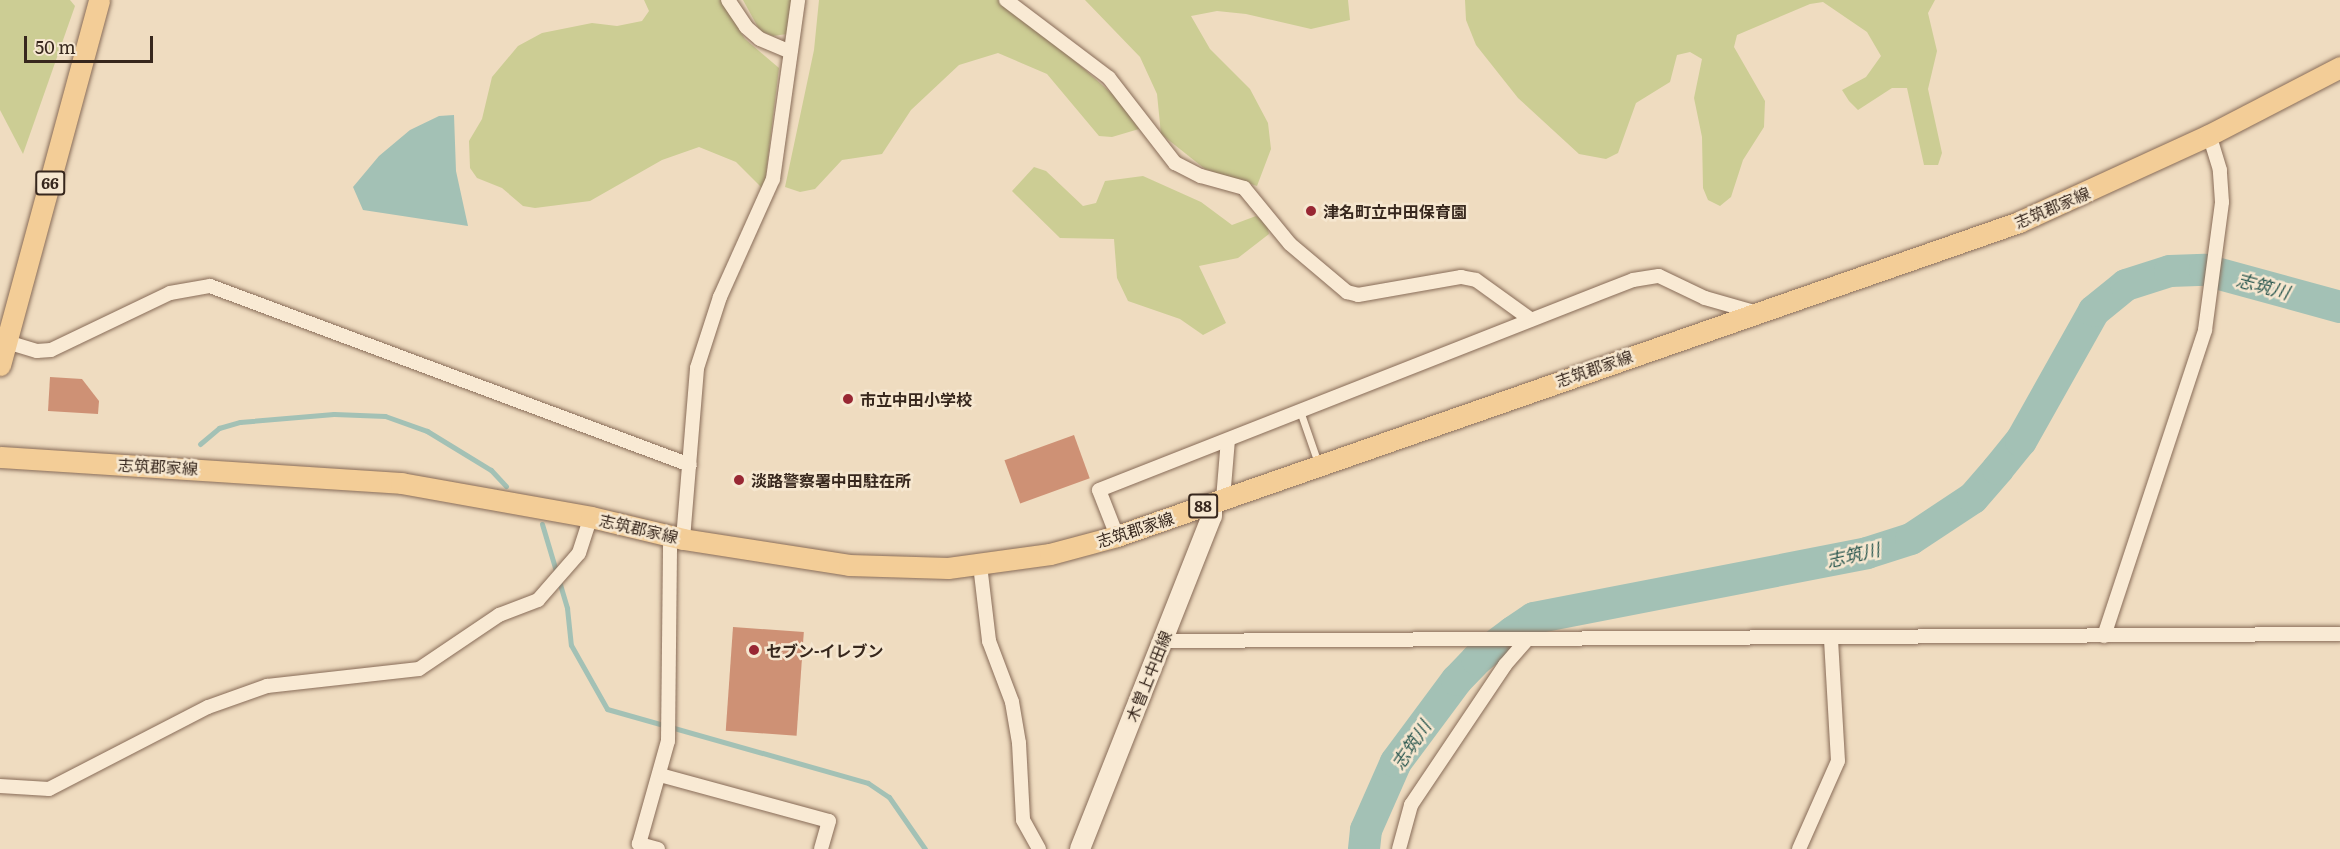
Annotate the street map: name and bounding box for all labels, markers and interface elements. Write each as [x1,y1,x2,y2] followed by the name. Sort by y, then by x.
[27,24,156,62] scale bar
[35,33,76,60] text: 50 m
[35,171,65,195] road number: 66
[2011,183,2093,231] street label: 志筑郡家線
[1323,201,1467,221] place label: 津名町立中田保育園
[1304,204,1318,218] marker: 津名町立中田保育園
[2234,269,2292,303] water label: 志筑川
[1553,346,1635,390] street label: 志筑郡家線
[860,389,972,409] place label: 市立中田小学校
[841,392,855,406] marker: 市立中田小学校
[118,454,198,478] street label: 志筑郡家線
[751,470,911,490] place label: 淡路警察署中田駐在所
[732,473,746,487] marker: 淡路警察署中田駐在所
[1188,494,1218,518] road number: 88
[1094,508,1176,550] street label: 志筑郡家線
[598,510,680,546] street label: 志筑郡家線
[1824,538,1882,572] water label: 志筑川
[1121,628,1175,724] street label: 木曽上中田線
[766,640,883,660] place label: セブン-イレブン
[747,643,761,657] marker: セブン-イレブン
[1387,717,1435,773] water label: 志筑川

